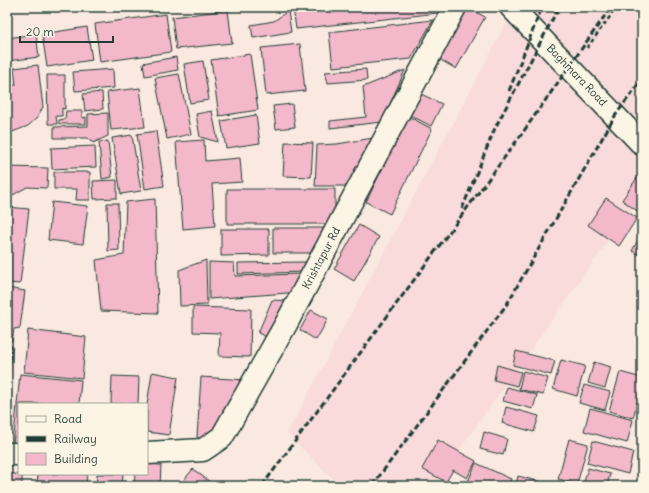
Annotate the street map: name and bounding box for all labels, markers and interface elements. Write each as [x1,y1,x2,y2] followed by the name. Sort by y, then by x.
[20,18,113,44] scale bar
[26,24,54,39] text: 20 m
[544,41,611,109] street label: Baghmara Road
[299,224,343,291] street label: Krishtapur Rd
[18,403,148,475] legend
[54,411,82,426] text: Road
[54,431,97,446] text: Railway
[54,451,98,466] text: Building

